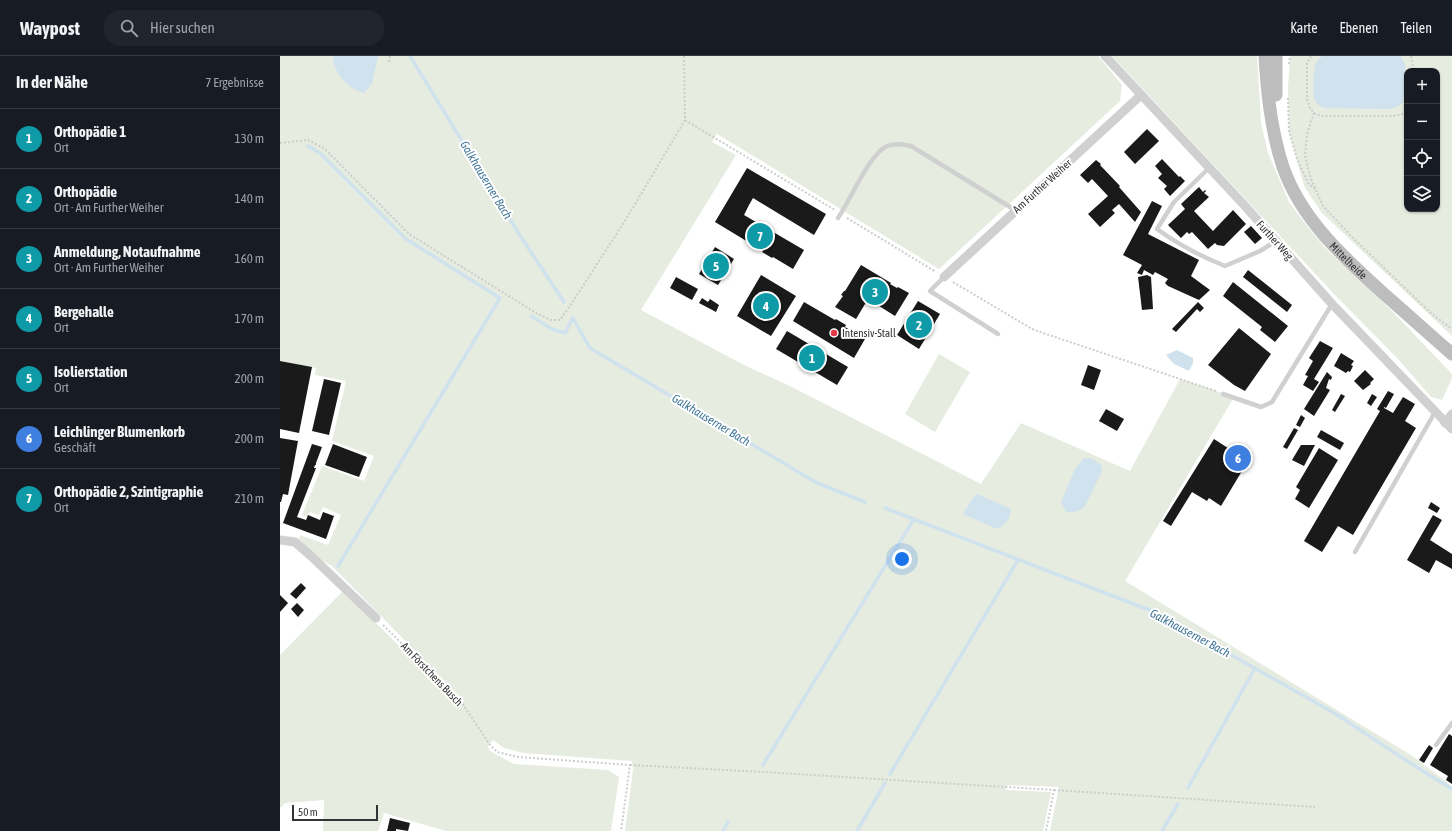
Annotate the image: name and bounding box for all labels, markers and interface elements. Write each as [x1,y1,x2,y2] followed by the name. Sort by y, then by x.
[104,10,384,46] search box
[20,17,80,39] text: Waypost
[118,17,140,39] icon: search
[150,19,215,36] text: Hier suchen
[1290,20,1317,36] text: Karte
[1339,20,1378,36] text: Ebenen
[1400,20,1432,36] text: Teilen
[1404,68,1440,212] map controls
[1404,68,1440,104] button: +
[16,72,88,92] text: In der Nähe
[205,75,264,90] text: 7 Ergebnisse
[1404,104,1440,140] button: −
[54,123,126,140] text: Orthopädie 1
[26,131,32,146] text: 1
[235,131,264,146] text: 130 m
[457,138,515,222] water label: Galkhauserner Bach
[54,140,69,155] text: Ort
[1404,140,1440,176] button: locate
[1010,156,1074,215] street label: Am Further Weiher
[1404,176,1440,212] button: layers
[54,183,117,200] text: Orthopädie
[26,191,32,206] text: 2
[235,191,264,206] text: 140 m
[54,200,164,215] text: Ort · Am Further Weiher
[1254,218,1296,262] street label: Further Weg
[747,221,773,251] pin: 7
[1327,240,1369,281] street label: Mittelheide
[54,243,201,260] text: Anmeldung, Notaufnahme
[26,251,32,266] text: 3
[235,251,264,266] text: 160 m
[703,251,729,281] pin: 5
[54,260,164,275] text: Ort · Am Further Weiher
[862,277,888,307] pin: 3
[753,291,779,321] pin: 4
[54,303,114,320] text: Bergehalle
[906,310,932,340] pin: 2
[26,311,32,326] text: 4
[235,311,264,326] text: 170 m
[54,320,69,335] text: Ort
[842,327,896,339] place label: Intensiv-Stall
[829,328,839,338] marker: Intensiv-Stall
[799,343,825,373] pin: 1
[54,363,128,380] text: Isolierstation
[26,371,32,386] text: 5
[235,371,264,386] text: 200 m
[54,380,69,395] text: Ort
[669,391,753,449] water label: Galkhauserner Bach
[54,423,185,440] text: Leichlinger Blumenkorb
[26,431,32,446] text: 6
[235,431,264,446] text: 200 m
[54,440,96,455] text: Geschäft
[1225,443,1251,473] pin: 6
[54,483,203,500] text: Orthopädie 2, Szintigraphie
[26,491,32,506] text: 7
[235,491,264,506] text: 210 m
[54,500,69,515] text: Ort
[892,549,912,569] your location
[1148,606,1233,660] water label: Galkhauserner Bach
[399,640,465,708] street label: Am Förstchens Busch
[292,803,378,822] scale bar
[298,806,318,818] text: 50 m

